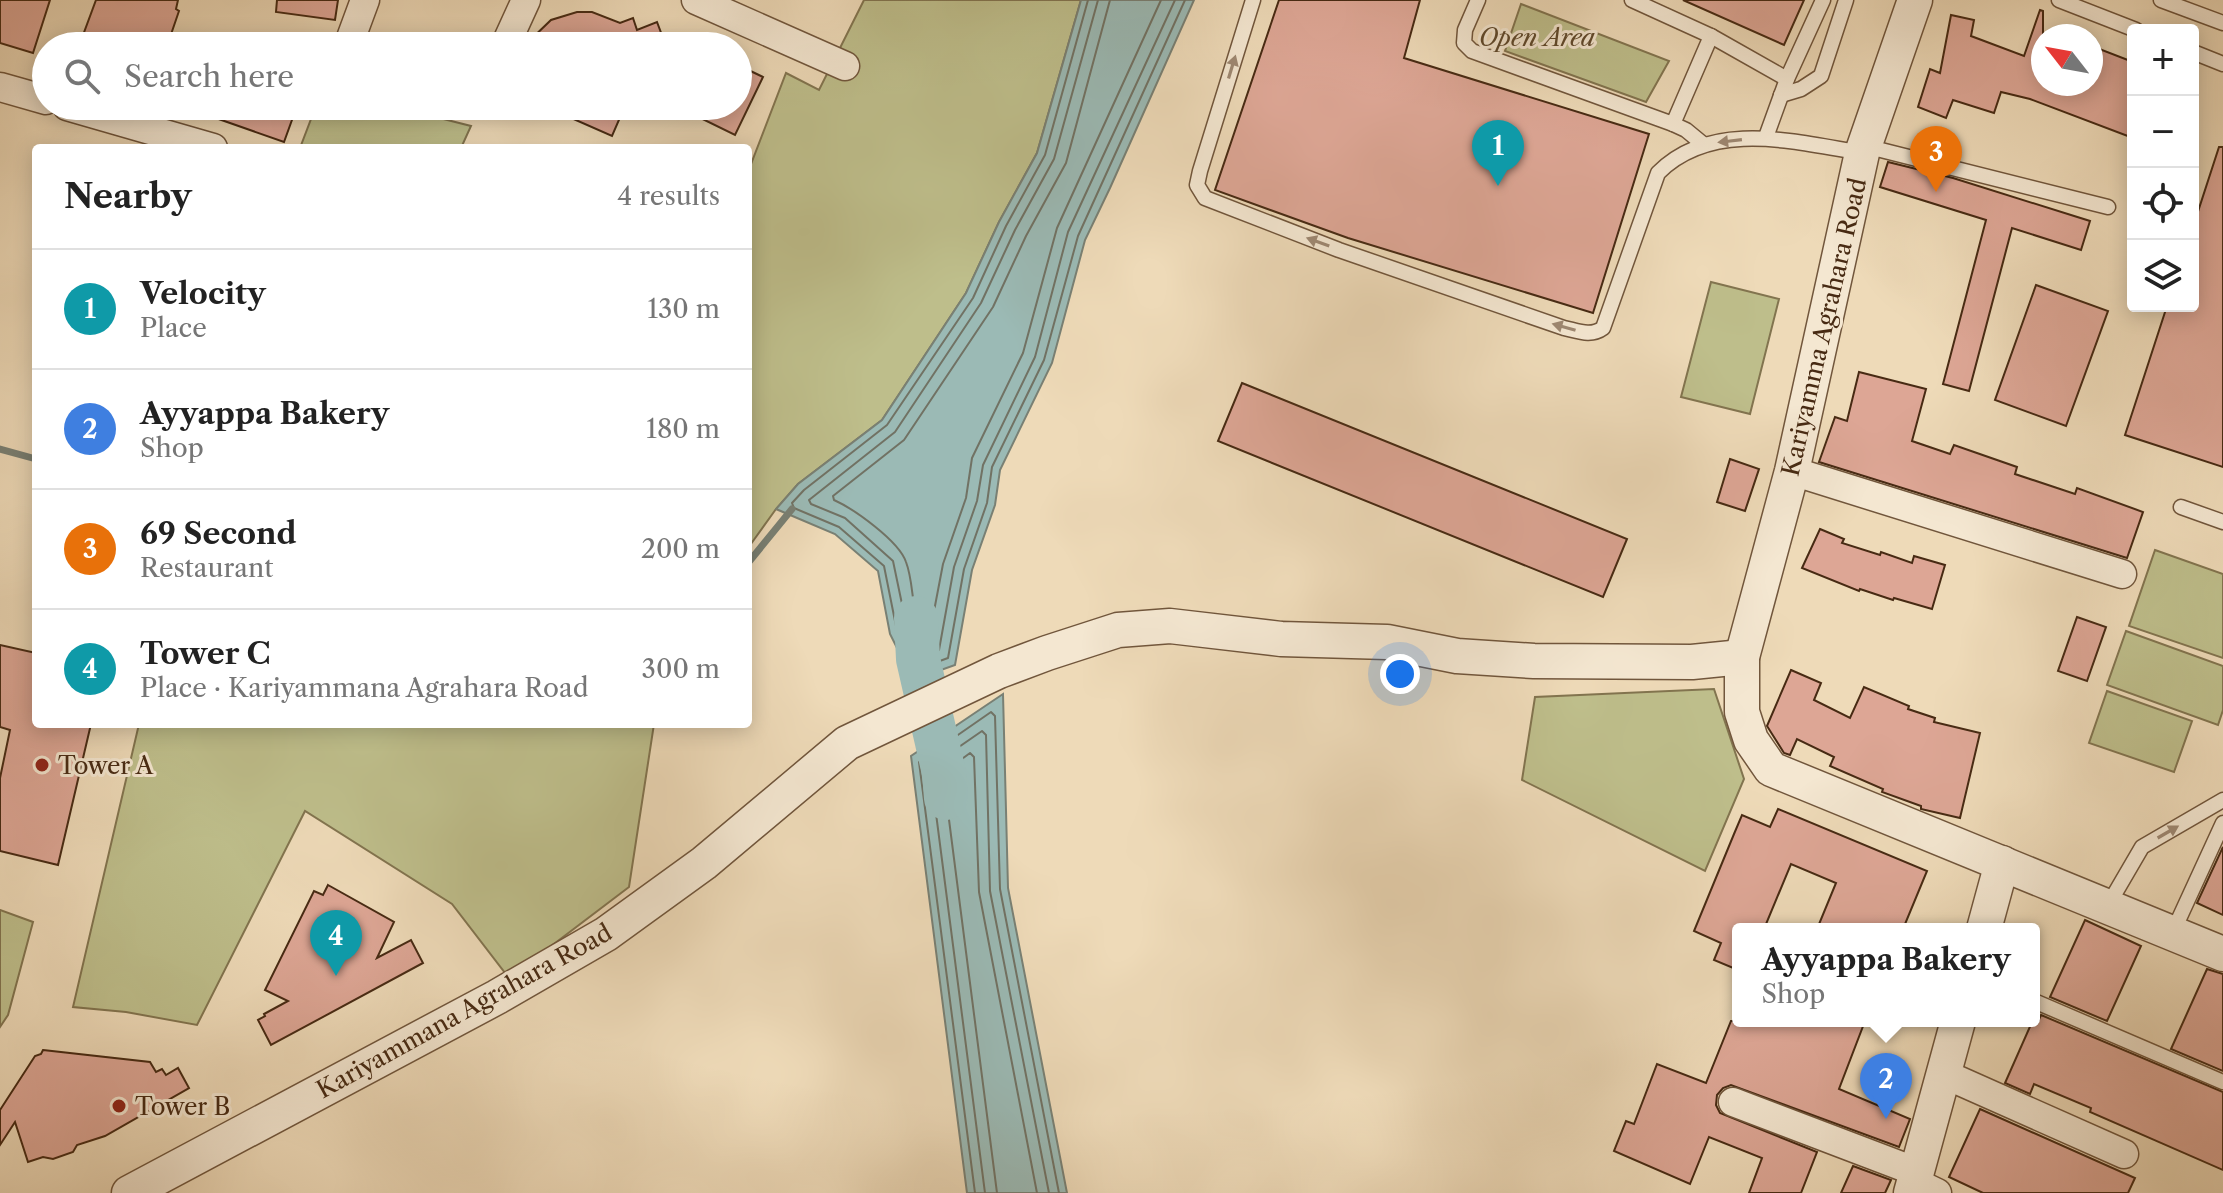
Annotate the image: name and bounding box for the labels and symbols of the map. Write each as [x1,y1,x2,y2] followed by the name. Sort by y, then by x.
[1479,23,1595,52] park label: Open Area
[2031,24,2103,96] north arrow
[1226,55,1239,79] one-way arrow
[1472,120,1524,186] pin: 1
[1910,126,1962,192] pin: 3
[1717,135,1742,148] one-way arrow
[1776,175,1873,479] street label: Kariyamma Agrahara Road
[1306,235,1330,248] one-way arrow
[1551,320,1575,333] one-way arrow
[1380,654,1420,694] your location
[58,751,154,780] place label: Tower A
[33,756,51,774] marker: Tower A
[2156,825,2179,839] one-way arrow
[310,910,362,976] pin: 4
[311,917,617,1104] street label: Kariyammana Agrahara Road
[1860,1053,1912,1119] pin: 2
[135,1092,230,1121] place label: Tower B
[110,1097,128,1115] marker: Tower B

